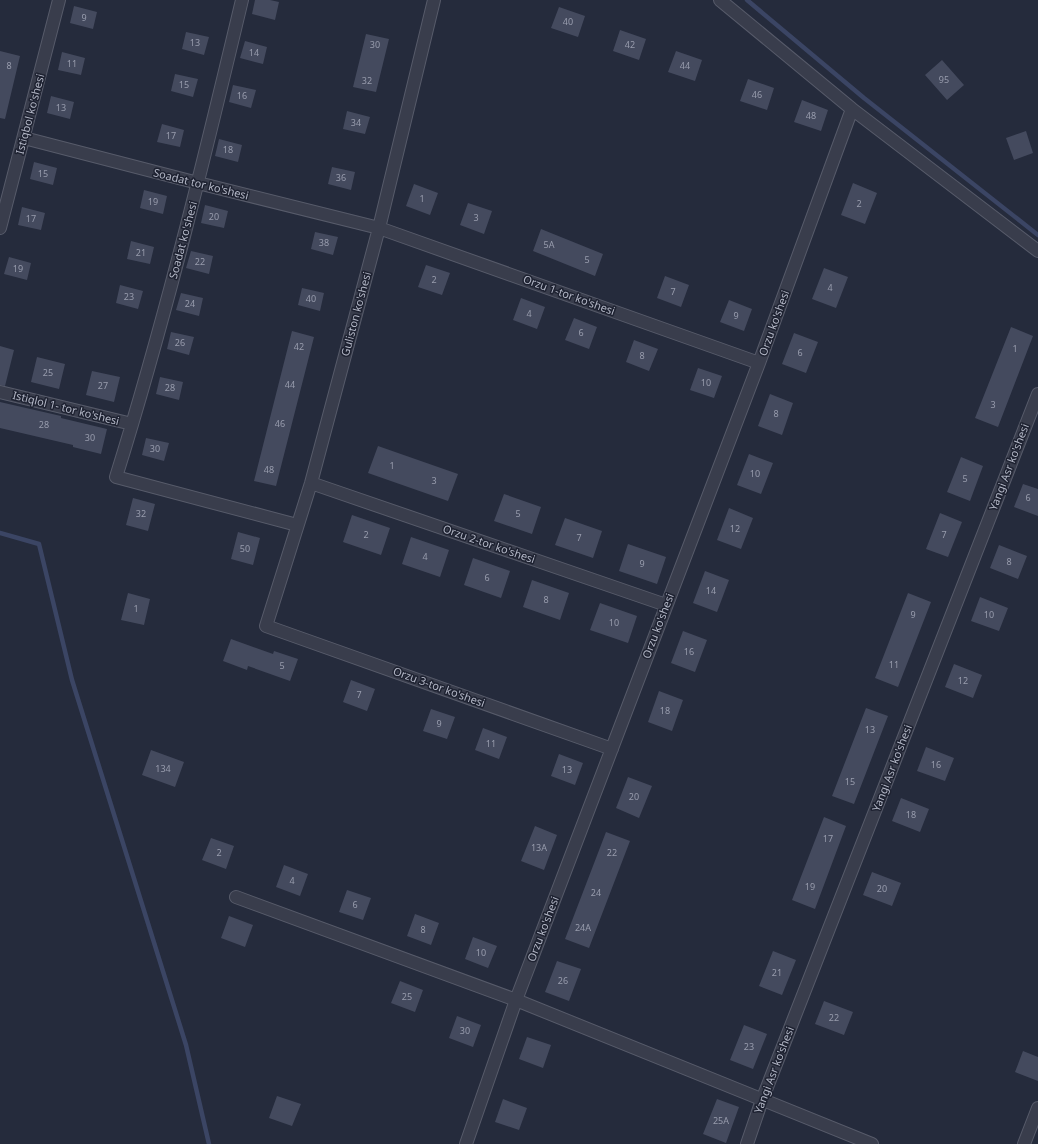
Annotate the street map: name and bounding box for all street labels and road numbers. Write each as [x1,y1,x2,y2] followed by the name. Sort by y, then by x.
[12,72,47,156] street label: Istiqbol ko'shesi
[152,164,250,203] street label: Soadat tor ko'shesi
[165,199,200,280] street label: Soadat ko'shesi
[337,270,374,358] street label: Guliston ko'shesi
[521,271,617,318] street label: Orzu 1-tor ko'shesi
[755,288,792,358] street label: Orzu ko'shesi
[11,387,121,428] street label: Istiqlol 1- tor ko'shesi
[985,421,1032,512] street label: Yangi Asr ko'shesi
[441,521,537,566] street label: Orzu 2-tor ko'shesi
[638,591,677,661] street label: Orzu ko'shesi
[391,663,487,710] street label: Orzu 3-tor ko'shesi
[868,722,915,813] street label: Yangi Asr ko'shesi
[523,894,562,964] street label: Orzu ko'shesi
[750,1024,797,1115] street label: Yangi Asr ko'shesi

